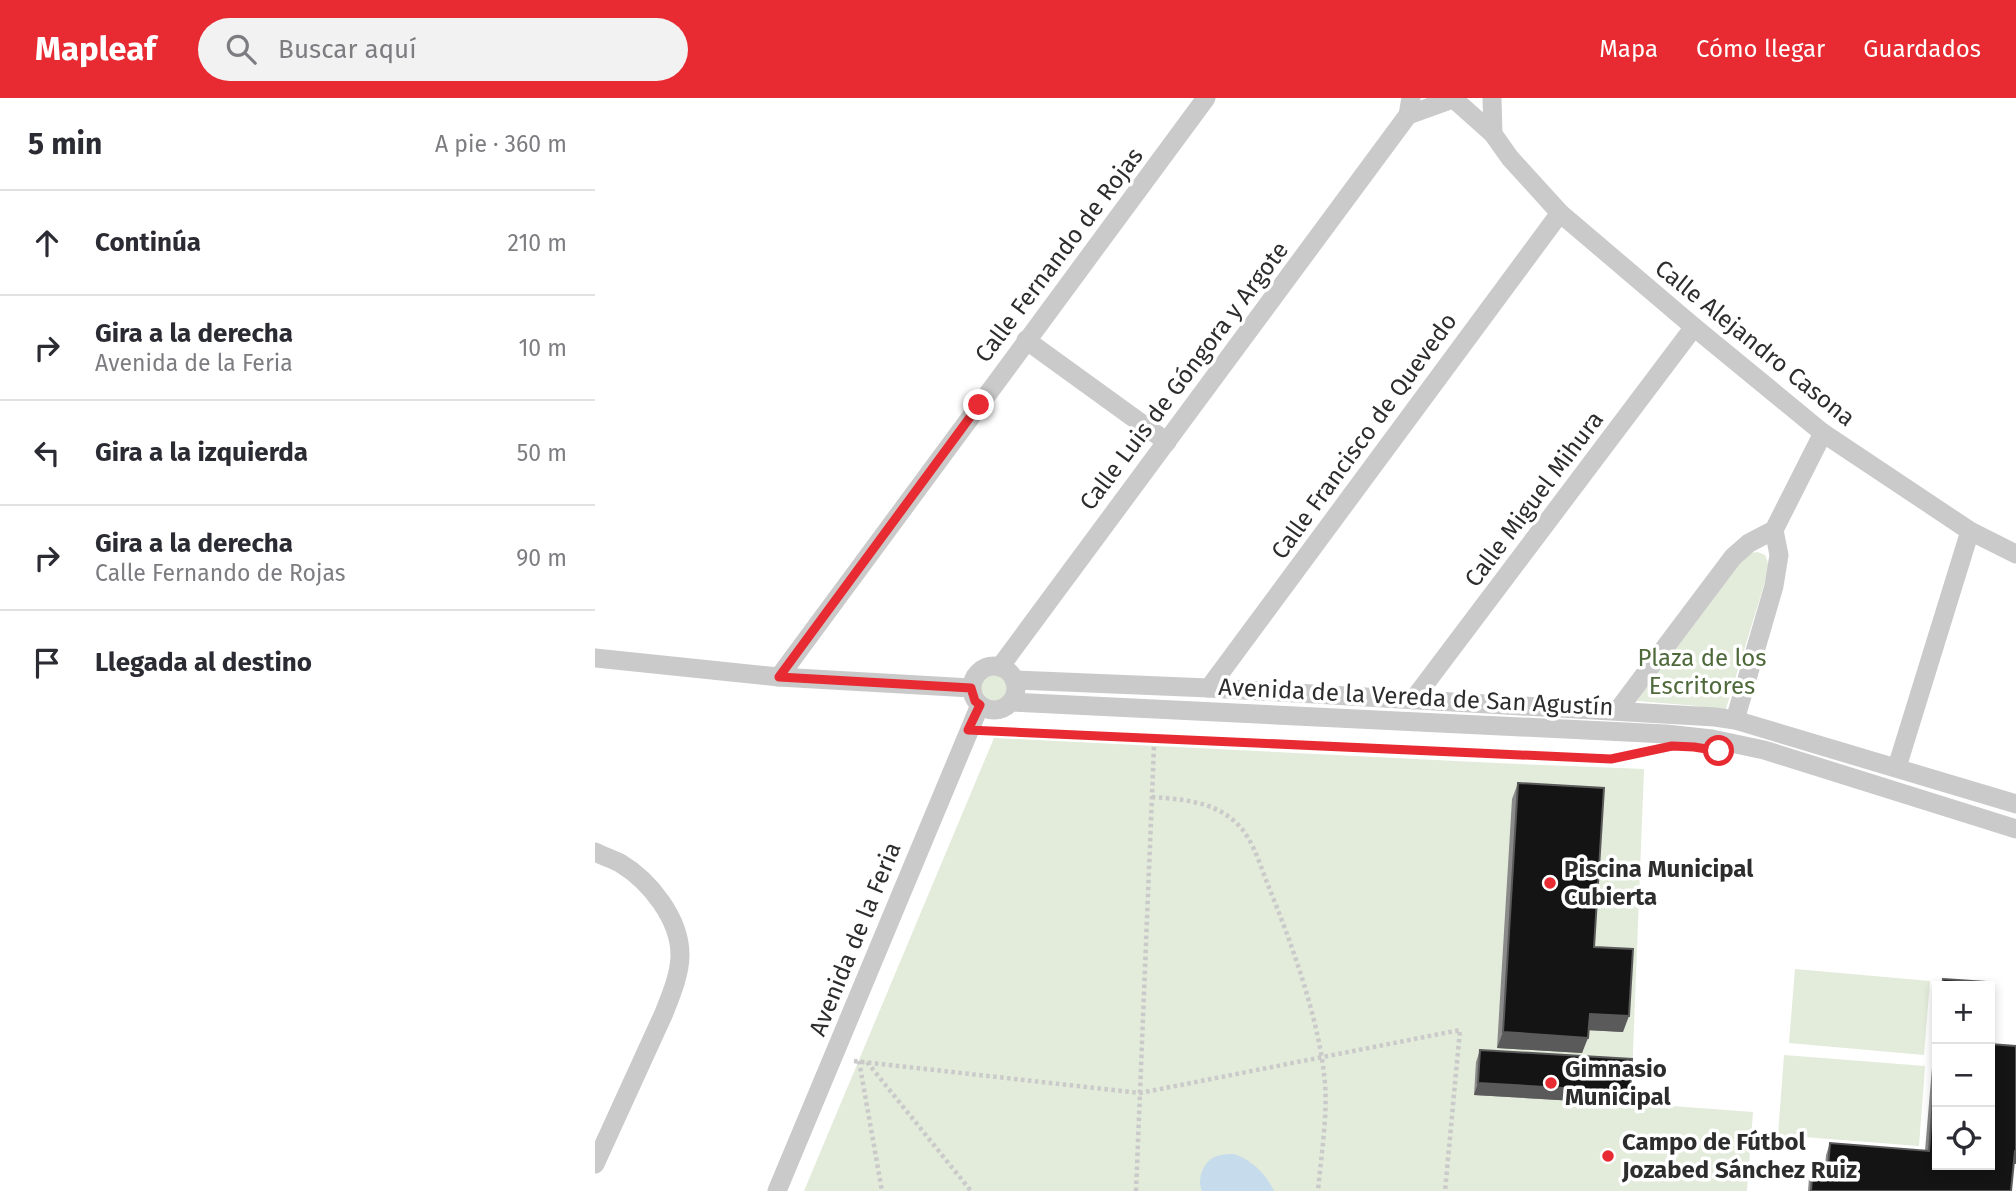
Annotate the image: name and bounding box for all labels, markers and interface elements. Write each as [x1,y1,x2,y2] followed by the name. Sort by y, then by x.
[198,18,688,81] search box
[35,29,156,69] text: Mapleaf
[222,30,260,68] icon: search
[278,34,417,65] text: Buscar aquí
[1599,35,1658,63] text: Mapa
[1696,35,1825,63] text: Cómo llegar
[1863,35,1981,63] text: Guardados
[28,126,102,162] text: 5 min
[435,130,567,158] text: A pie · 360 m
[969,142,1149,368] street label: Calle Fernando de Rojas
[28,224,66,262] icon: ahead
[95,227,201,258] text: Continúa
[508,229,567,257] text: 210 m
[1074,236,1294,516] street label: Calle Luis de Góngora y Argote
[1650,254,1860,432] street label: Calle Alejandro Casona
[1265,308,1463,564] street label: Calle Francisco de Quevedo
[95,318,293,349] text: Gira a la derecha
[28,329,66,367] icon: right
[518,334,567,362] text: 10 m
[95,349,293,377] text: Avenida de la Feria
[963,389,994,420] route end
[1459,406,1609,592] street label: Calle Miguel Mihura
[28,434,66,472] icon: left
[95,437,308,468] text: Gira a la izquierda
[517,439,567,467] text: 50 m
[95,528,293,559] text: Gira a la derecha
[28,539,66,577] icon: right
[516,544,567,572] text: 90 m
[95,559,345,587] text: Calle Fernando de Rojas
[28,644,66,682] icon: arrive
[1637,644,1767,700] park label: Plaza de los Escritores
[95,647,312,678] text: Llegada al destino
[1218,673,1614,721] street label: Avenida de la Vereda de San Agustín
[1703,735,1734,766] route start
[803,838,907,1040] street label: Avenida de la Feria
[1564,855,1754,911] place label: Piscina Municipal Cubierta
[1542,875,1558,891] marker: Piscina Municipal Cubierta
[1932,981,1995,1170] map controls
[1932,981,1995,1044] button: +
[1932,1044,1995,1107] button: −
[1565,1055,1671,1111] place label: Gimnasio Municipal
[1543,1075,1559,1091] marker: Gimnasio Municipal
[1932,1107,1995,1170] button: locate
[1621,1128,1857,1184] place label: Campo de Fútbol Jozabed Sánchez Ruiz
[1600,1148,1616,1164] marker: Campo de Fútbol Jozabed Sánchez Ruiz

